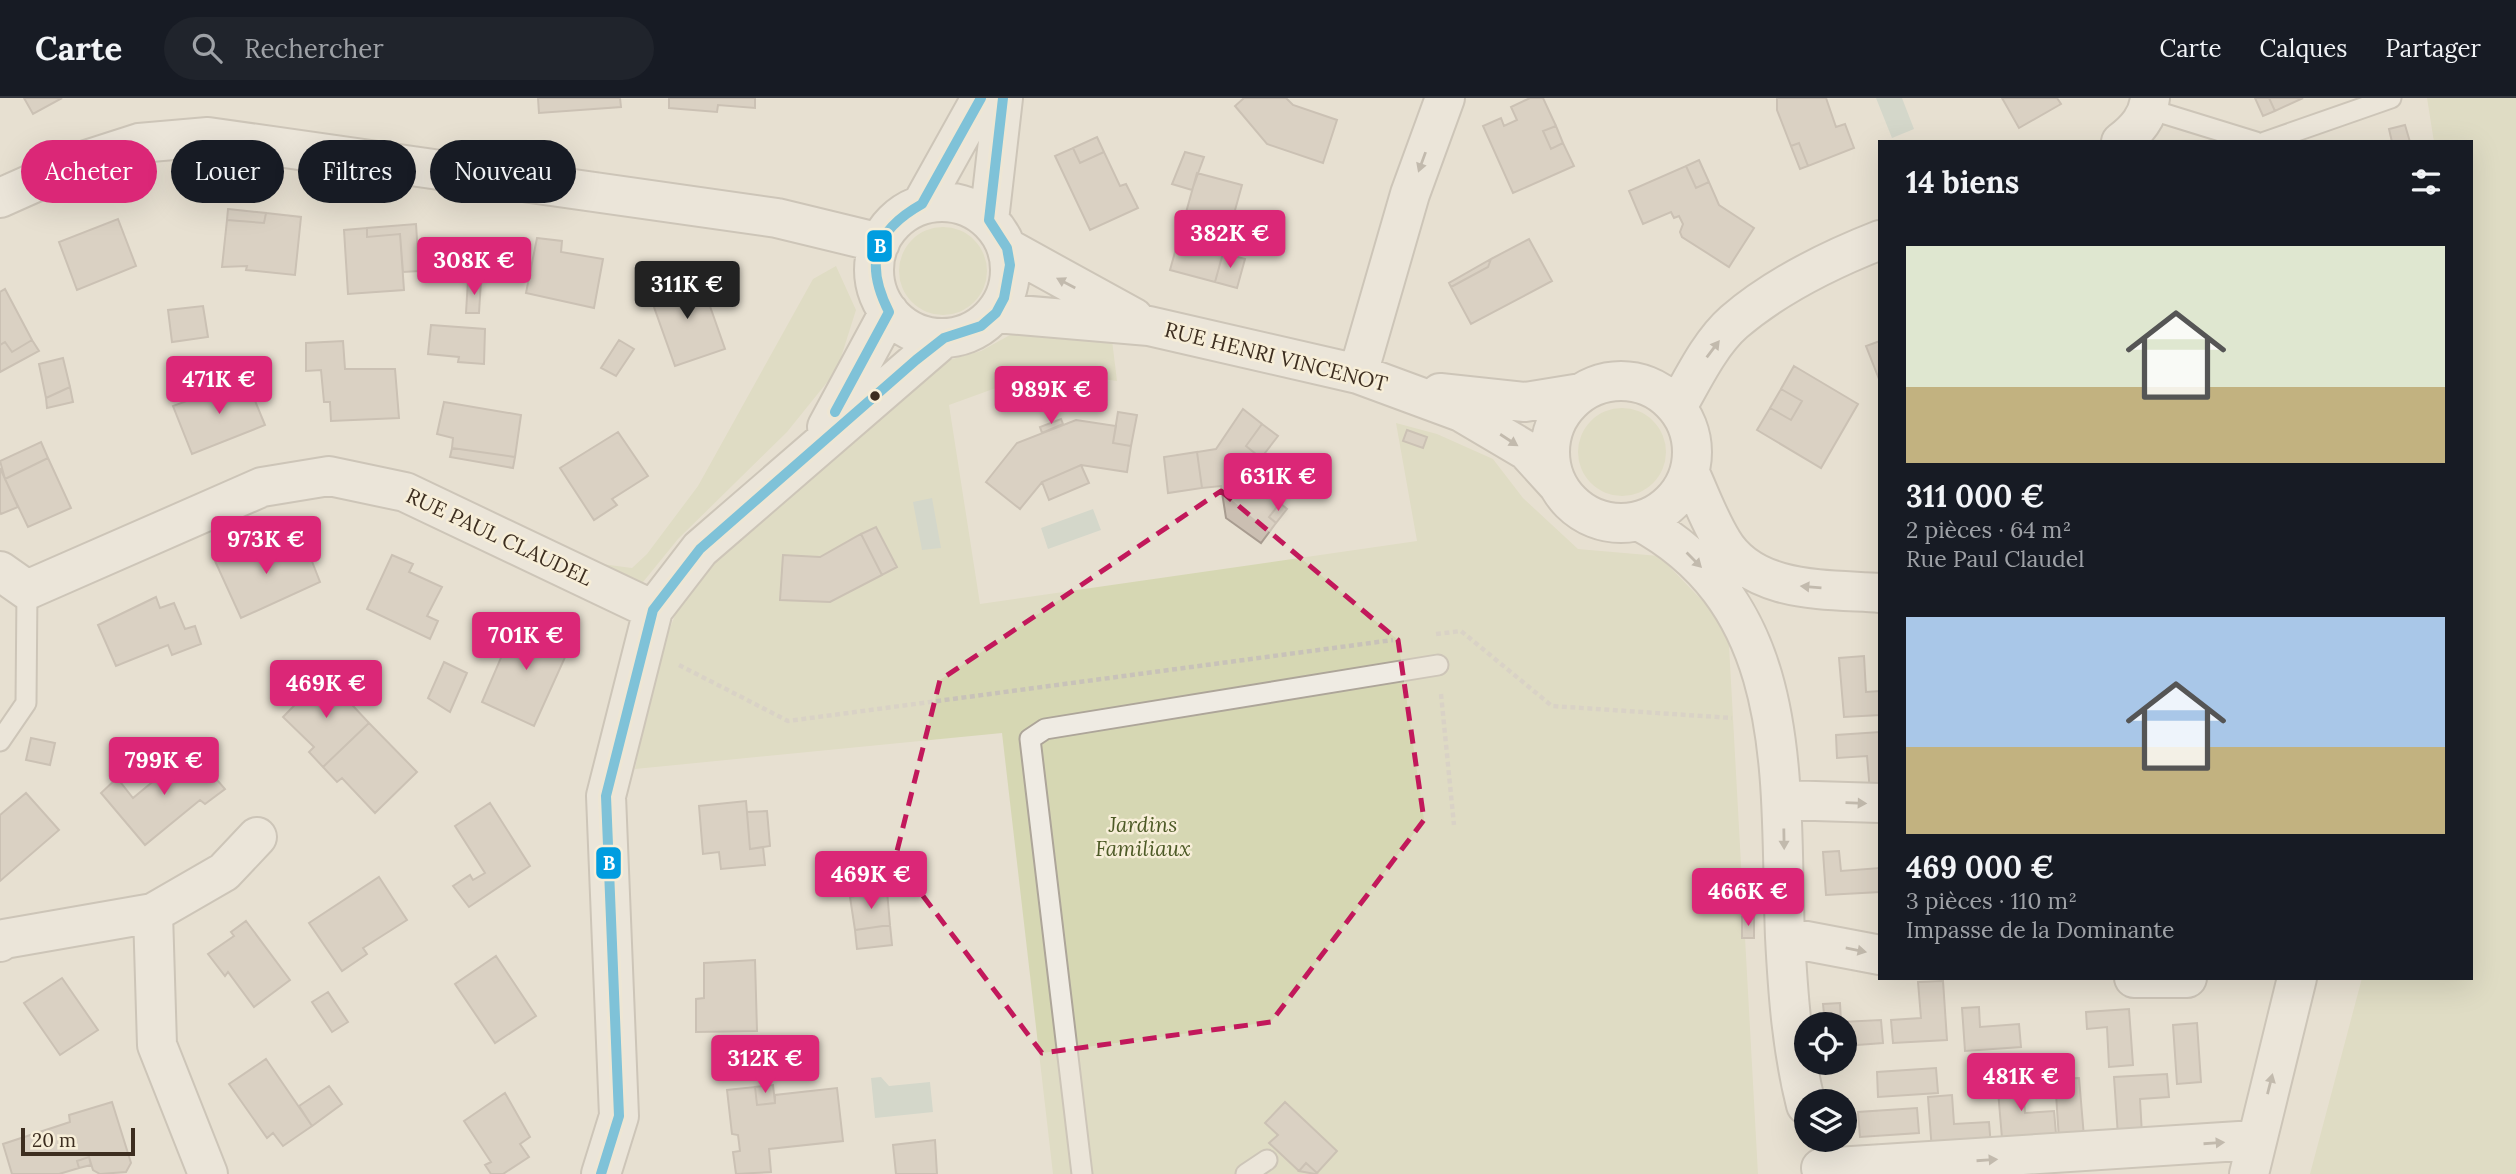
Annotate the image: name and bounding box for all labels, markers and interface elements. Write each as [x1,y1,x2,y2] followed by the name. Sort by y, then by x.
[164,17,654,80] search box
[35,27,122,69] text: Carte
[188,29,226,67] icon: search
[244,32,384,65] text: Rechercher
[2159,33,2221,64] text: Carte
[2259,33,2347,64] text: Calques
[2385,33,2481,64] text: Partager
[21,140,157,203] chip: Acheter
[171,140,284,203] chip: Louer
[298,140,416,203] chip: Filtres
[430,140,576,203] chip: Nouveau
[1416,152,1427,173] one-way arrow
[1906,163,2019,201] text: 14 biens
[2407,163,2445,201] icon: filters
[1173,211,1287,270] pin: 382K €
[1190,218,1270,247] text: 382K €
[866,229,893,263] line badge: B
[874,234,887,258] text: B
[417,238,531,297] pin: 308K €
[433,245,515,274] text: 308K €
[630,262,744,321] pin: 311K €
[651,269,723,298] text: 311K €
[1056,277,1076,289] one-way arrow
[2113,292,2239,418] icon: home
[1162,316,1390,397] street label: RUE HENRI VINCENOT
[1706,340,1720,358] one-way arrow
[162,356,276,416] pin: 471K €
[182,364,256,393] text: 471K €
[994,366,1108,426] pin: 989K €
[1011,374,1091,403] text: 989K €
[868,389,882,403] unlabelled marker
[1499,433,1518,446] one-way arrow
[1221,454,1335,513] pin: 631K €
[1240,461,1316,490] text: 631K €
[1906,477,2044,515] text: 311 000 €
[402,482,596,591] street label: RUE PAUL CLAUDEL
[1906,515,2071,544] text: 2 pièces · 64 m²
[209,517,323,576] pin: 973K €
[227,524,305,553] text: 973K €
[1906,544,2085,573] text: Rue Paul Claudel
[1686,552,1703,569] one-way arrow
[1800,581,1822,592] one-way arrow
[469,612,583,672] pin: 701K €
[488,620,564,649] text: 701K €
[269,660,383,720] pin: 469K €
[2113,663,2239,789] icon: home
[286,668,366,697] text: 469K €
[107,738,221,797] pin: 799K €
[125,745,203,774] text: 799K €
[1845,798,1867,809] one-way arrow
[1095,811,1191,862] park label: Jardins Familiaux
[1778,828,1790,850] one-way arrow
[595,846,622,880] line badge: B
[1906,848,2054,886] text: 469 000 €
[603,851,616,875] text: B
[814,852,928,911] pin: 469K €
[831,859,911,888] text: 469K €
[1691,868,1805,928] pin: 466K €
[1708,876,1788,905] text: 466K €
[1906,886,2077,915] text: 3 pièces · 110 m²
[1906,915,2175,944] text: Impasse de la Dominante
[1846,945,1868,956] one-way arrow
[1794,1012,1857,1152] map controls
[1794,1012,1857,1075] button: locate
[708,1035,822,1095] pin: 312K €
[727,1043,803,1072] text: 312K €
[1964,1054,2078,1113] pin: 481K €
[1983,1061,2059,1090] text: 481K €
[2265,1073,2276,1095] one-way arrow
[1794,1089,1857,1152] button: layers
[21,1125,135,1157] scale bar
[32,1128,76,1152] text: 20 m
[2203,1138,2225,1149] one-way arrow
[1977,1154,1999,1165] one-way arrow

